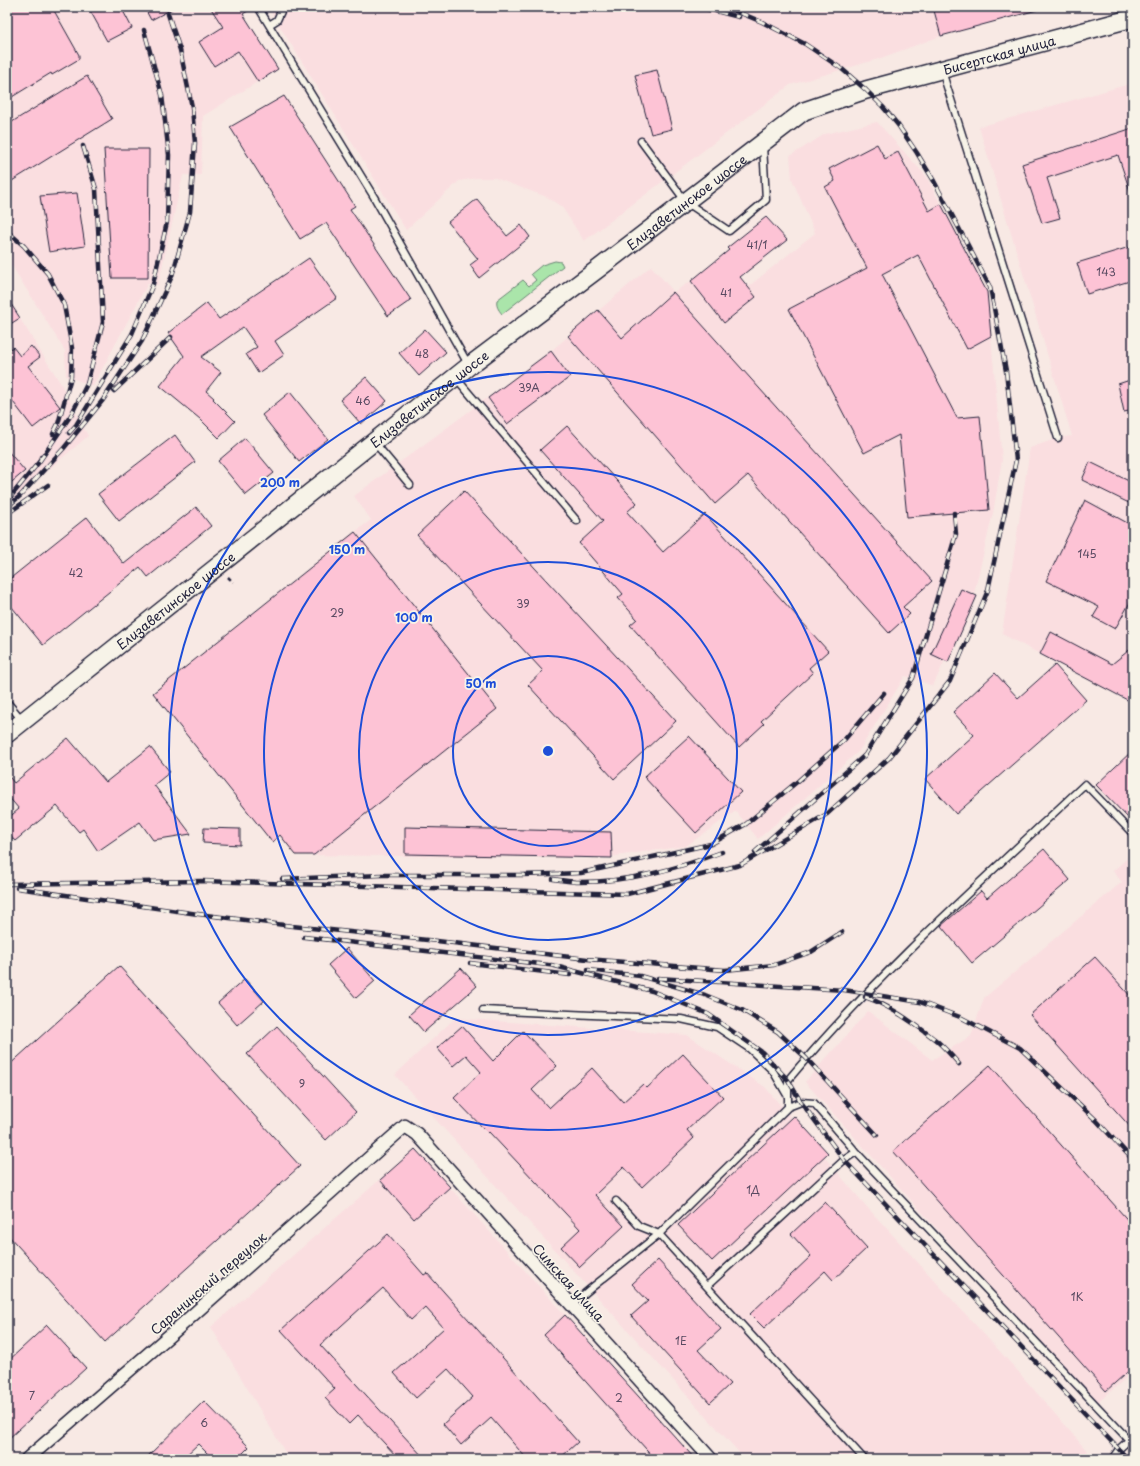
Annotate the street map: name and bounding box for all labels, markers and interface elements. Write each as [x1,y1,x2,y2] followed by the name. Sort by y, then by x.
[941,30,1058,78] street label: Бисертская улица
[622,149,750,254] street label: Елизаветинское шоссе
[747,236,768,253] house number: 41/1
[1096,263,1116,280] house number: 143
[720,284,732,301] house number: 41
[365,345,492,451] street label: Елизаветинское шоссе
[415,345,429,362] house number: 48
[518,379,540,396] house number: 39А
[356,392,371,409] house number: 46
[260,473,300,491] text: 200 m
[329,540,365,558] text: 150 m
[1077,545,1097,562] house number: 145
[112,547,239,653] street label: Елизаветинское шоссе
[69,564,84,581] house number: 42
[516,595,530,612] house number: 39
[330,604,344,621] house number: 29
[395,608,433,626] text: 100 m
[465,674,497,692] text: 50 m
[541,744,555,758] centre of rings
[299,1075,305,1092] house number: 9
[746,1181,760,1198] house number: 1Д
[146,1227,270,1339] street label: Саранинский переулок
[529,1239,610,1326] street label: Симская улица
[1071,1288,1084,1305] house number: 1К
[675,1332,687,1349] house number: 1Е
[29,1387,35,1404] house number: 7
[615,1389,623,1406] house number: 2
[200,1414,208,1431] house number: 6

